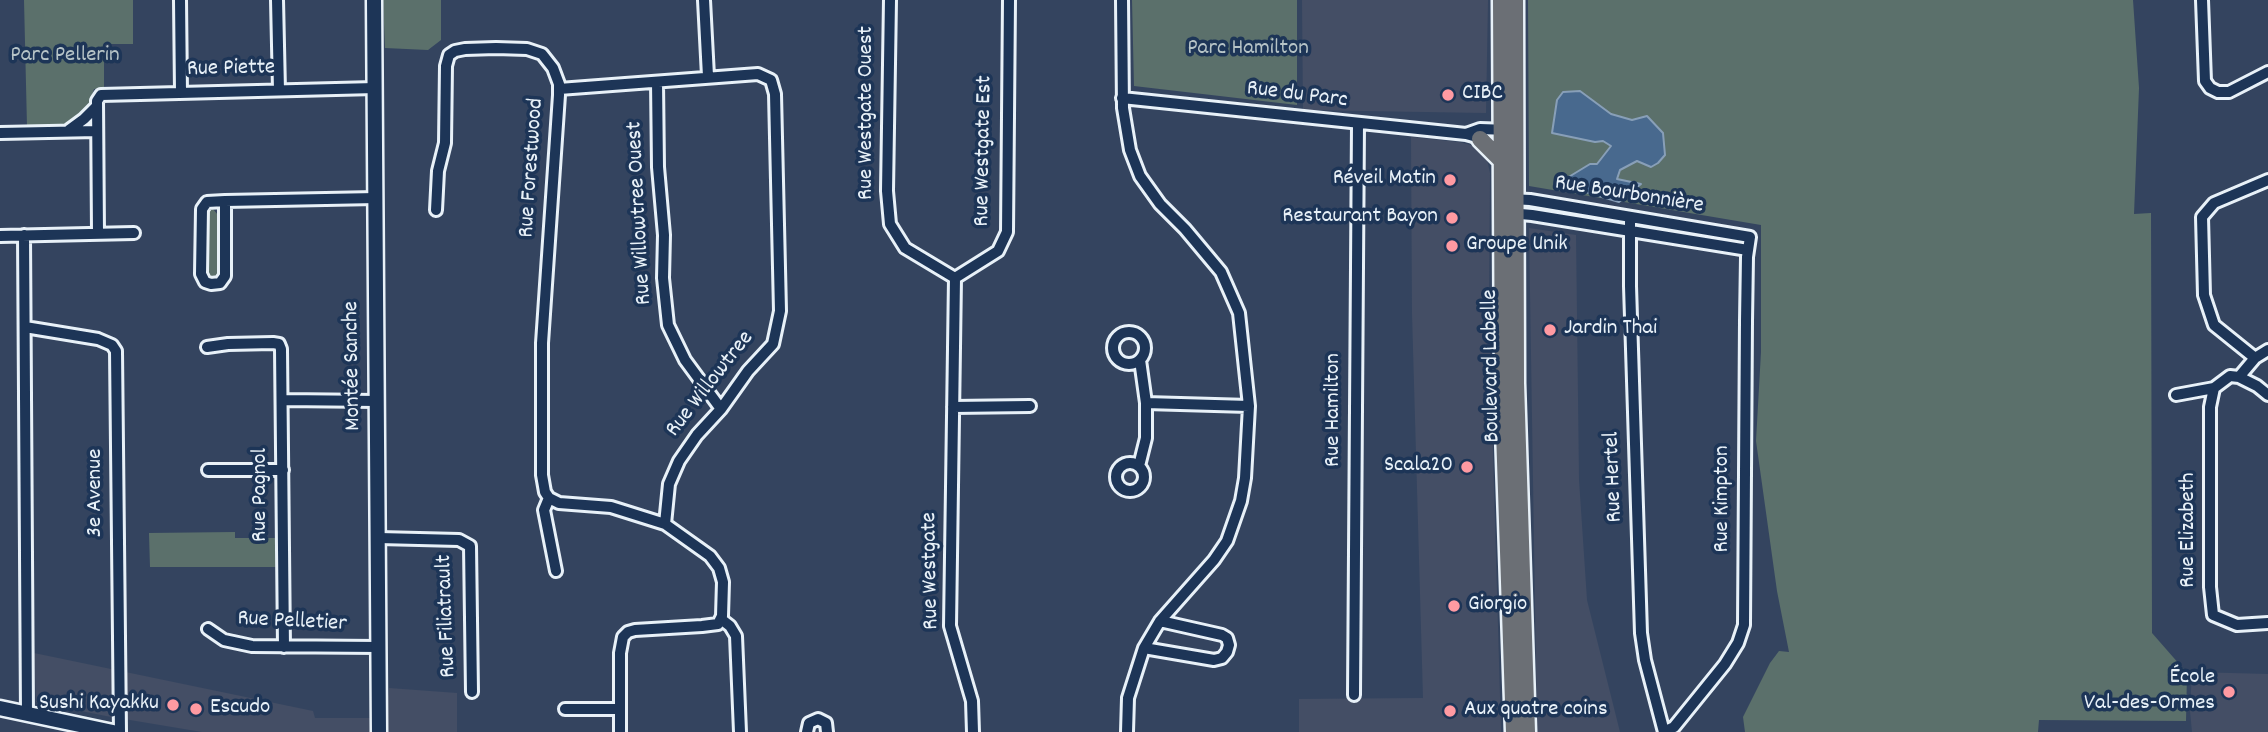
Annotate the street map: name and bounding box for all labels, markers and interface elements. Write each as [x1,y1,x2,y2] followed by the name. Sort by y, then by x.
[854,26,882,200] street label: Rue Westgate Ouest
[1187,36,1309,64] park label: Parc Hamilton
[10,43,120,71] park label: Parc Pellerin
[187,55,275,85] street label: Rue Piette
[970,75,1000,227] street label: Rue Westgate Est
[1245,76,1349,116] street label: Rue du Parc
[1462,81,1503,109] place label: CIBC
[1440,87,1456,103] marker: CIBC
[514,97,552,239] street label: Rue Forestwood
[622,120,660,306] street label: Rue Willowtree Ouest
[1333,166,1436,194] place label: Réveil Matin
[1553,171,1705,221] street label: Rue Bourbonnière
[1442,172,1458,188] marker: Réveil Matin
[1282,204,1438,232] place label: Restaurant Bayon
[1444,210,1460,226] marker: Restaurant Bayon
[1466,232,1568,260] place label: Groupe Unik
[1444,238,1460,254] marker: Groupe Unik
[1478,289,1508,443] street label: Boulevard Labelle
[339,301,369,431] street label: Montée Sanche
[1564,316,1657,344] place label: Jardin Thai
[1542,322,1558,338] marker: Jardin Thai
[661,326,761,444] street label: Rue Willowtree
[1321,353,1349,467] street label: Rue Hamilton
[1600,431,1630,523] street label: Rue Hertel
[1710,445,1738,553] street label: Rue Kimpton
[248,448,276,542] street label: Rue Pagnol
[83,449,111,537] street label: 3e Avenue
[1384,453,1453,481] place label: Scala20
[1459,459,1475,475] marker: Scala20
[2176,472,2204,588] street label: Rue Elizabeth
[917,512,947,630] street label: Rue Westgate
[432,554,464,678] street label: Rue Filiatrault
[1468,592,1527,620] place label: Giorgio
[1446,598,1462,614] marker: Giorgio
[237,606,347,640] street label: Rue Pelletier
[2084,665,2215,719] place label: École Val-des-Ormes
[2221,684,2237,700] marker: École Val-des-Ormes
[39,691,159,719] place label: Sushi Kayakku
[210,695,270,723] place label: Escudo
[165,697,181,713] marker: Sushi Kayakku
[1464,697,1608,725] place label: Aux quatre coins
[188,701,204,717] marker: Escudo
[1442,703,1458,719] marker: Aux quatre coins

